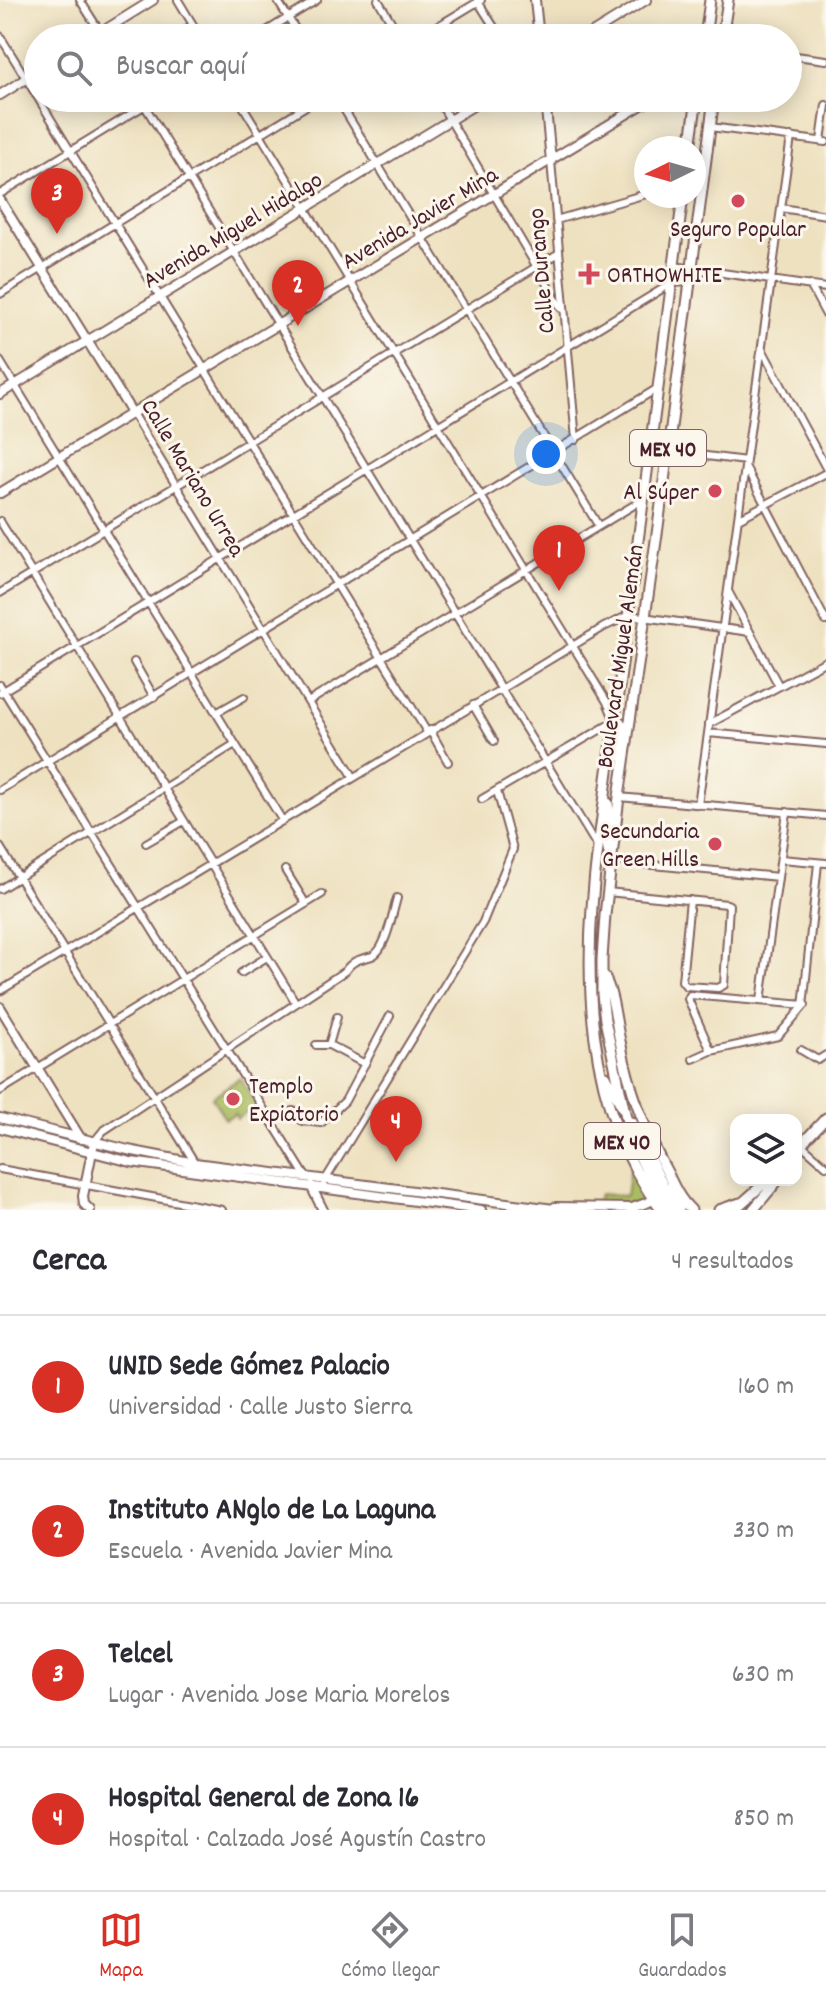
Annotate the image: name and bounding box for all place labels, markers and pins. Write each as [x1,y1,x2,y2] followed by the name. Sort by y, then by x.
[31,168,83,234] pin: 3
[729,192,747,210] marker: Seguro Popular
[670,214,806,248] place label: Seguro Popular
[272,260,324,326] pin: 2
[607,260,722,294] place label: ORTHOWHITE
[578,263,600,285] marker: ORTHOWHITE
[623,477,699,511] place label: Al Súper
[706,482,724,500] marker: Al Súper
[533,525,585,591] pin: 1
[600,816,700,878] place label: Secundaria Green Hills
[706,835,724,853] marker: Secundaria Green Hills
[249,1071,339,1133] place label: Templo Expiatorio
[224,1090,242,1108] marker: Templo Expiatorio
[370,1096,422,1162] pin: 4

